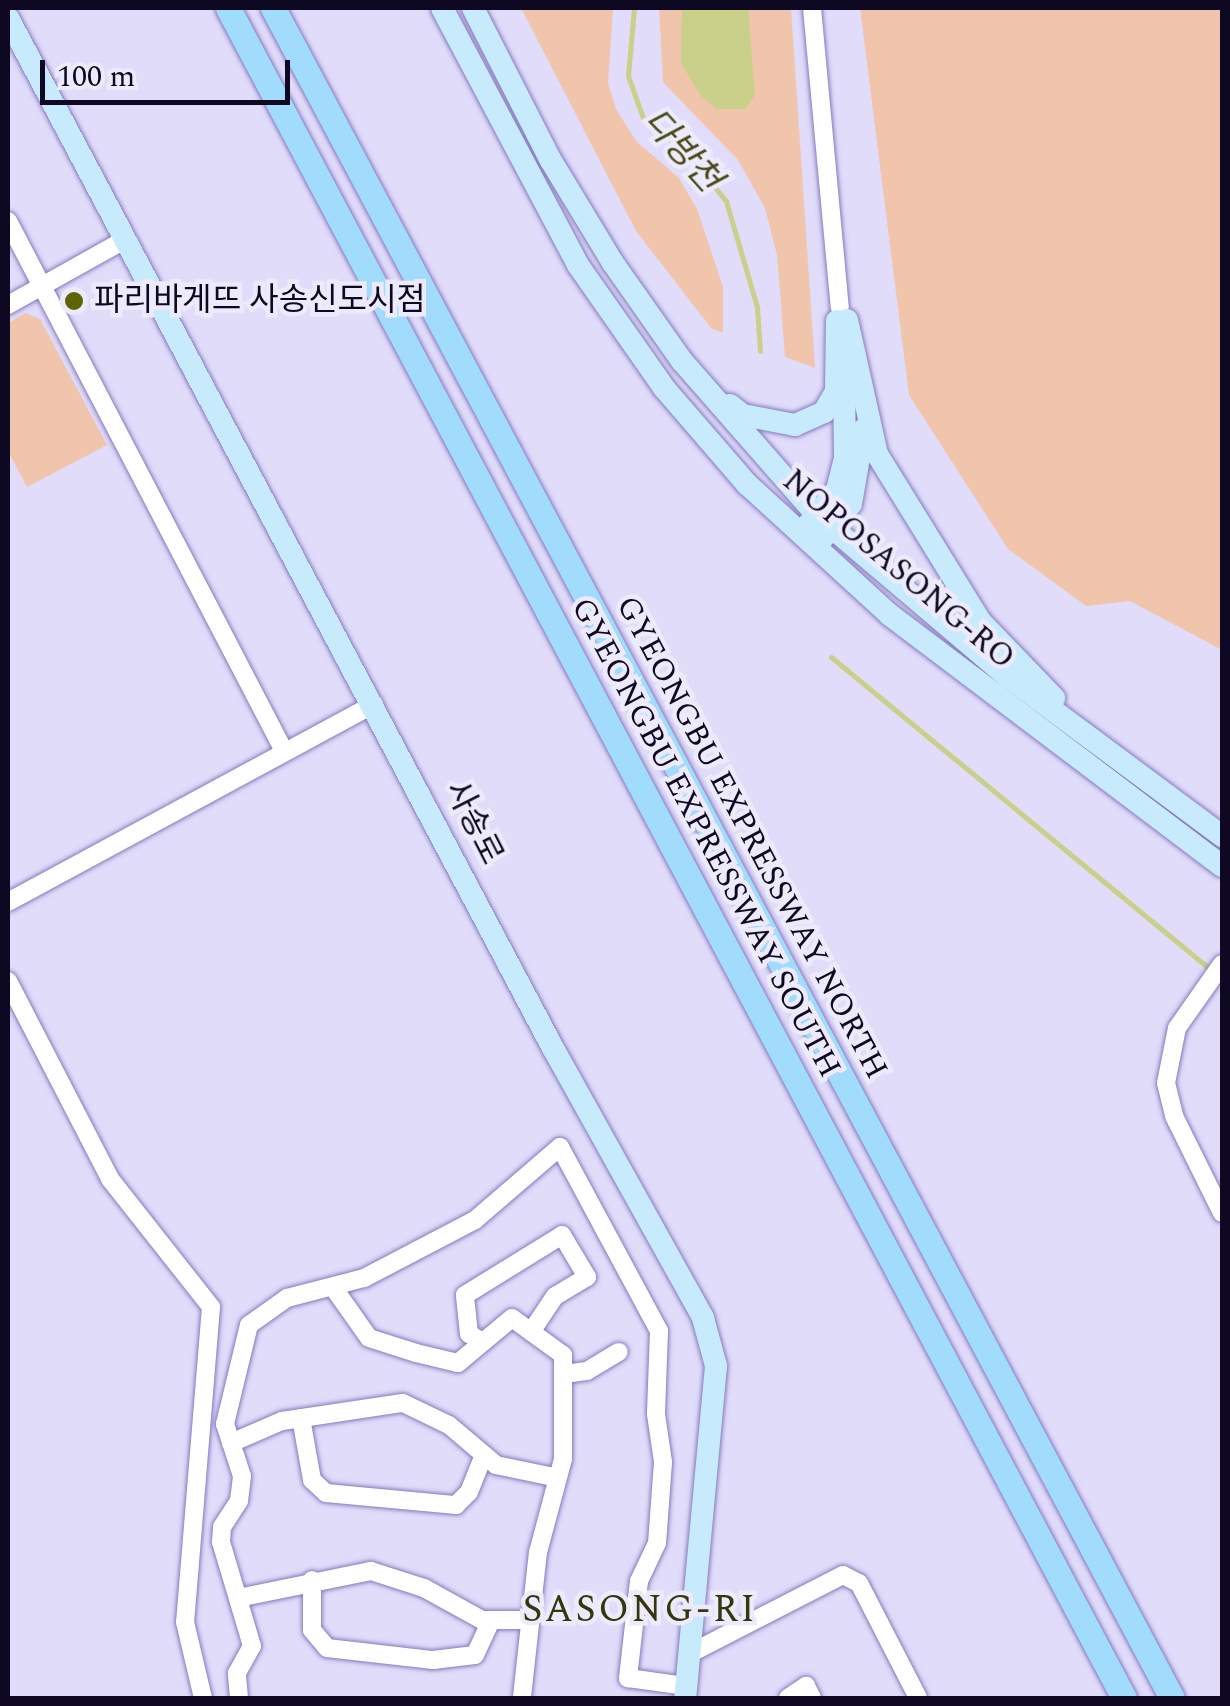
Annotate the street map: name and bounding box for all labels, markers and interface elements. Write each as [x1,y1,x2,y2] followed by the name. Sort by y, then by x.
[45,40,295,102] scale bar
[57,54,135,100] text: 100 m
[633,101,729,201] water label: 다방천
[94,282,426,320] place label: 파리바게뜨 사송신도시점
[63,290,85,312] marker: 파리바게뜨 사송신도시점
[774,462,1022,678] street label: NOPOSASONG-RO
[607,590,895,1086] street label: GYEONGBU EXPRESSWAY NORTH
[562,592,848,1084] street label: GYEONGBU EXPRESSWAY SOUTH
[436,775,510,871] street label: 사송로
[522,1588,758,1634] district label: SASONG-RI

